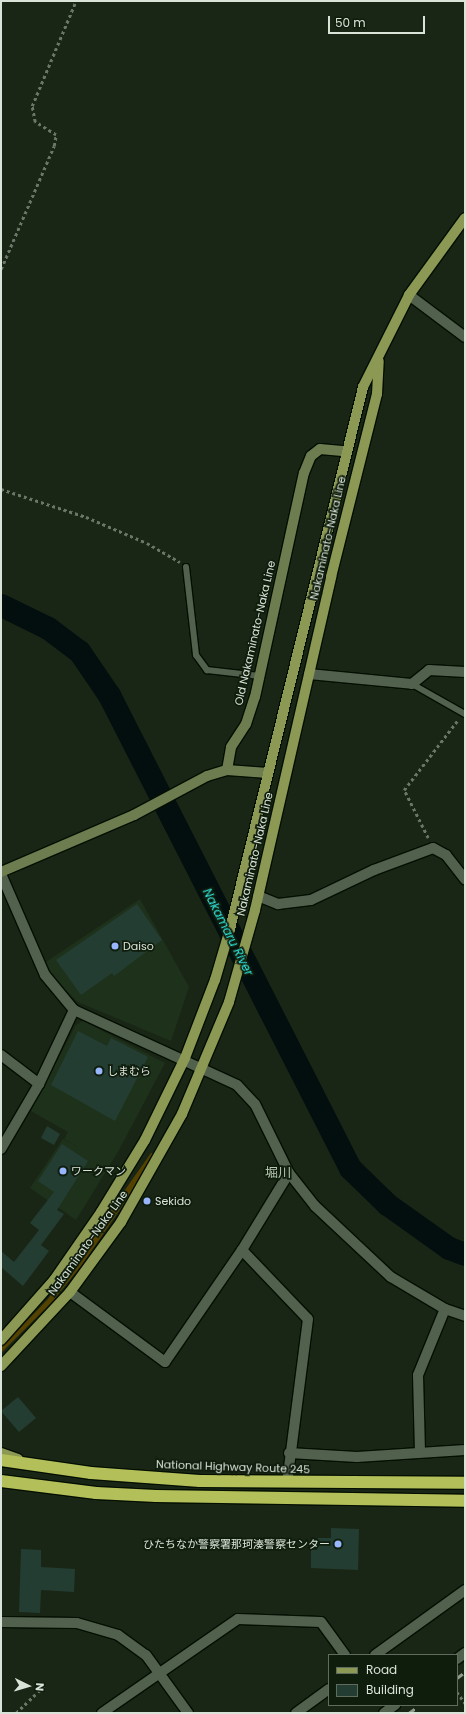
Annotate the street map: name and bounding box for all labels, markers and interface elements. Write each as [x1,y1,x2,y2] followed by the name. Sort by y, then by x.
[330,8,427,34] scale bar
[335,14,366,31] text: 50 m
[307,475,349,601] street label: Nakaminato-Naka Line
[232,559,278,707] street label: Old Nakaminato-Naka Line
[234,791,276,917] street label: Nakaminato-Naka Line
[200,886,256,978] water label: Nakamaru River
[123,939,154,953] place label: Daiso
[110,941,120,951] marker: Daiso
[107,1064,151,1078] place label: しまむら
[94,1066,104,1076] marker: しまむら
[71,1164,126,1178] place label: ワークマン
[265,1165,291,1181] district label: 堀川
[58,1166,68,1176] marker: ワークマン
[46,1188,130,1298] street label: Nakaminato-Naka Line
[155,1194,191,1208] place label: Sekido
[142,1196,152,1206] marker: Sekido
[156,1458,310,1476] street label: National Highway Route 245
[143,1537,330,1551] place label: ひたちなか警察署那珂湊警察センター
[333,1539,343,1549] marker: ひたちなか警察署那珂湊警察センター
[328,1654,458,1706] legend
[366,1661,397,1678] text: Road
[8,1666,48,1706] north arrow
[366,1681,414,1698] text: Building
[32,1682,48,1692] text: N

